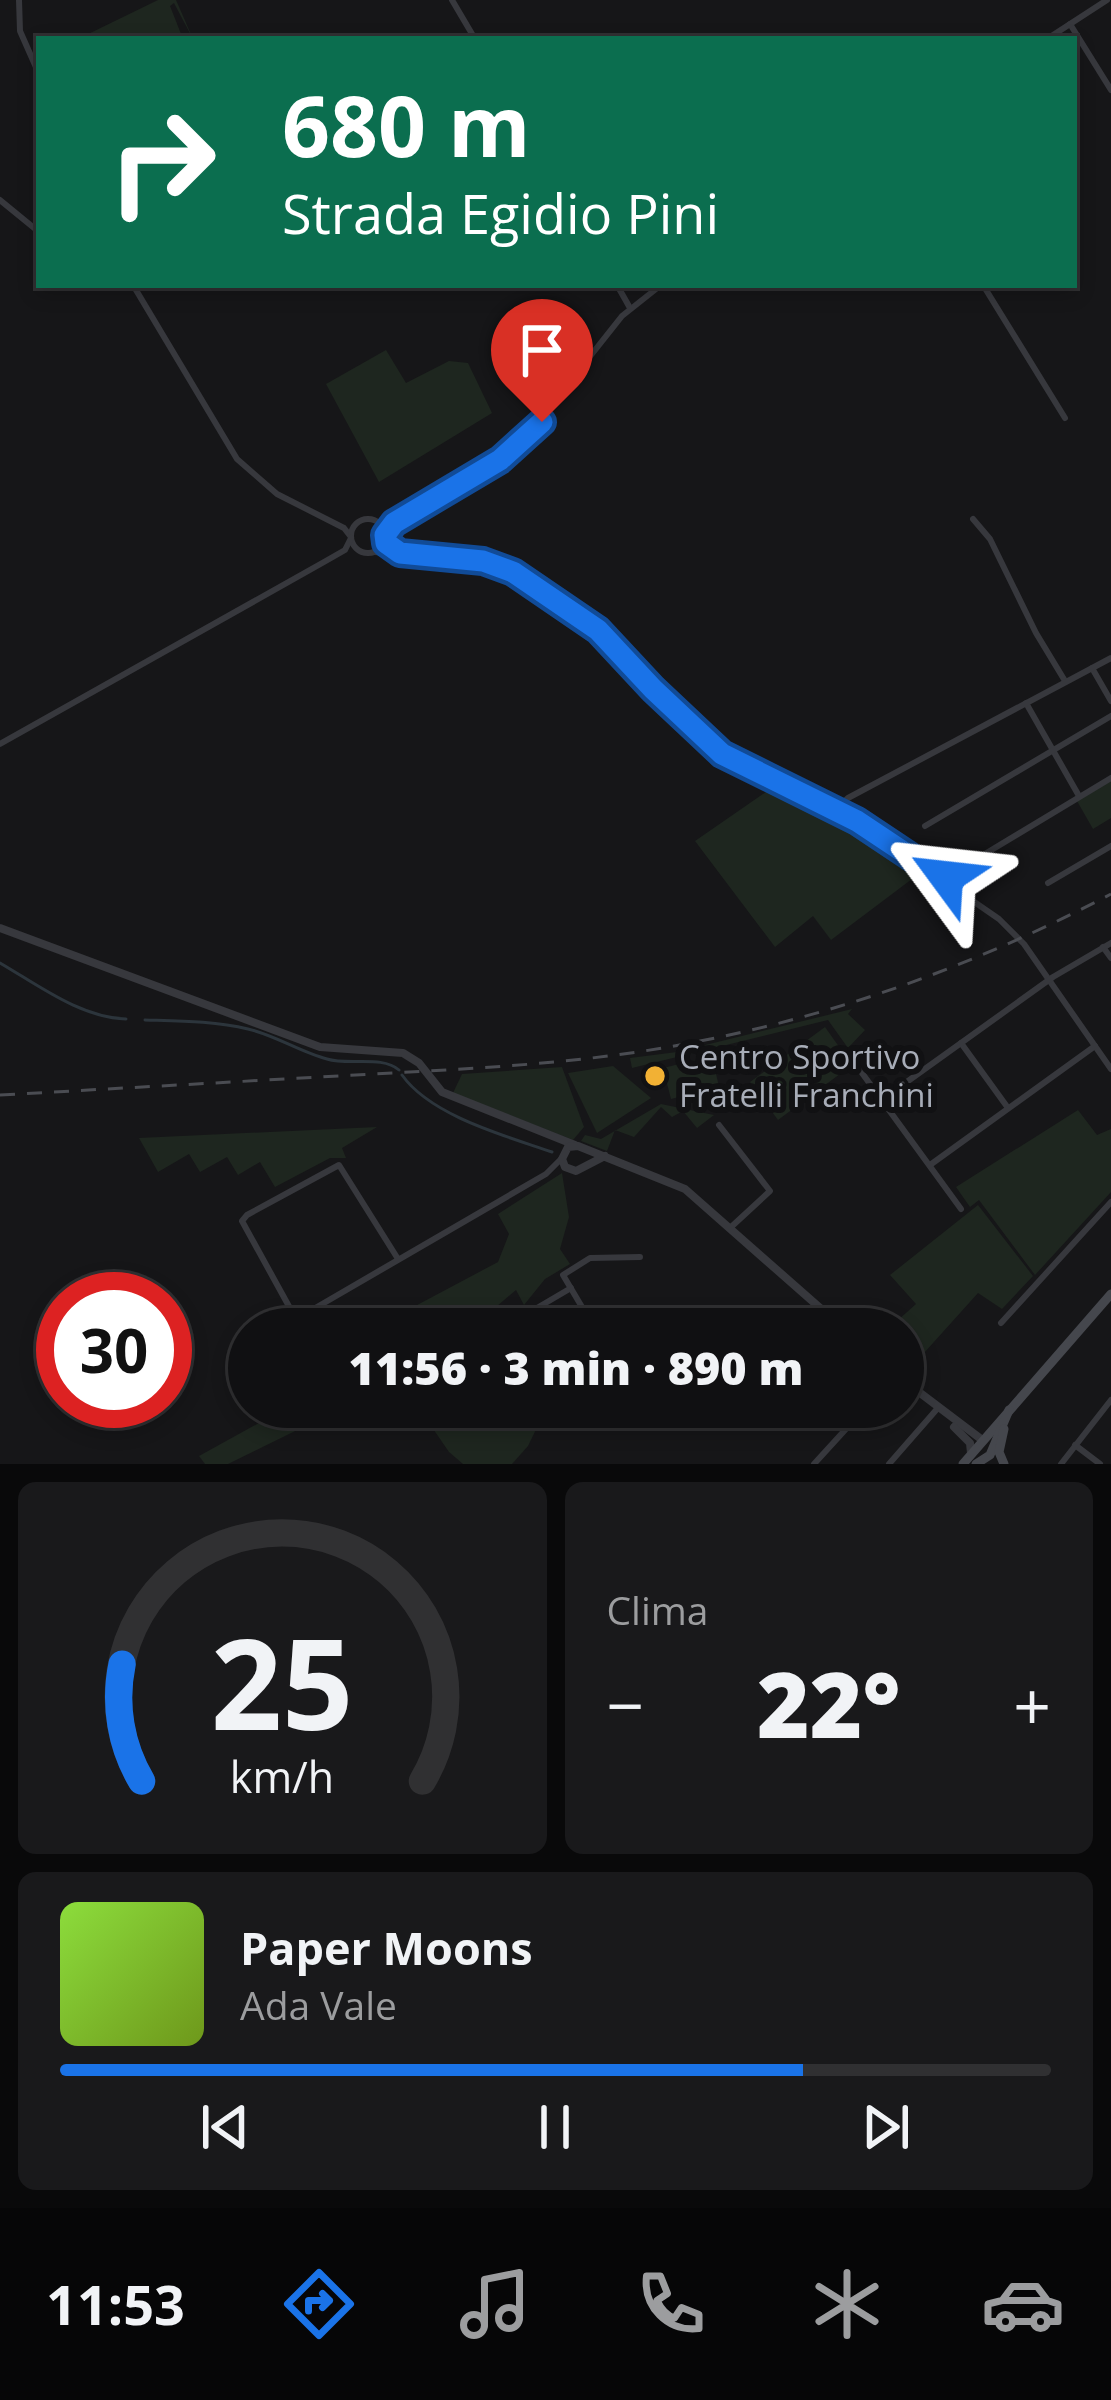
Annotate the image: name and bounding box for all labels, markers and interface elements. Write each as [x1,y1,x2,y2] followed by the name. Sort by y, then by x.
[282,67,530,182] text: 680 m
[84,84,240,240] icon: right
[282,176,719,250] text: Strada Egidio Pini
[491,299,593,422] pin
[509,317,575,383] icon: arrive
[883,814,1009,940] position arrow
[679,1034,934,1117] place label: Centro Sportivo Fratelli Franchini
[642,1063,668,1089] marker: Centro Sportivo Fratelli Franchini
[36,1272,192,1428] speed limit sign: 30
[349,1337,803,1398] text: 11:56 · 3 min · 890 m
[607,1583,709,1636] text: Clima
[211,1597,354,1767] text: 25
[757,1642,900,1764] text: 22°
[607,1659,644,1749] text: −
[1013,1659,1051,1749] text: +
[230,1747,334,1806] text: km/h
[240,1917,533,1978] text: Paper Moons
[240,1978,397,2031] text: Ada Vale
[192,2094,258,2160] icon: previous
[522,2094,588,2160] icon: pause
[853,2094,919,2160] icon: next
[277,2262,361,2346] icon: directions
[453,2262,537,2346] icon: music
[629,2262,713,2346] icon: phone
[805,2262,889,2346] icon: climate
[981,2262,1065,2346] icon: car
[46,2267,185,2341] text: 11:53

